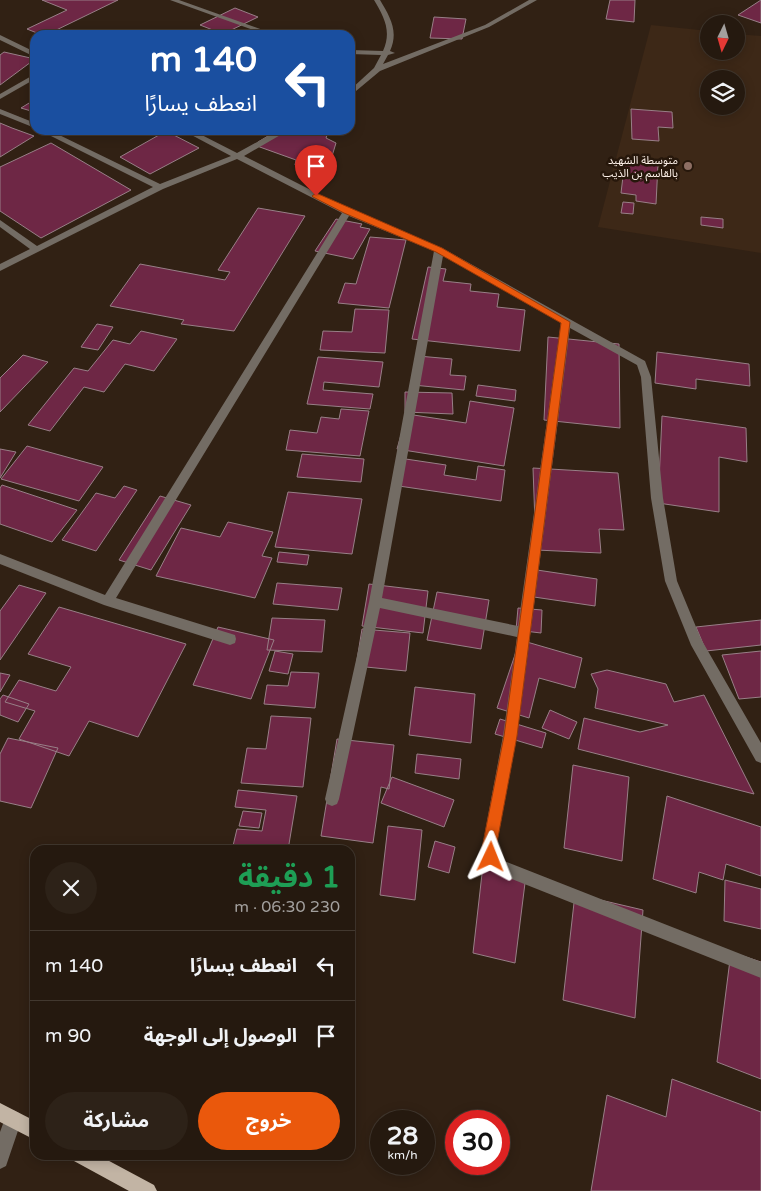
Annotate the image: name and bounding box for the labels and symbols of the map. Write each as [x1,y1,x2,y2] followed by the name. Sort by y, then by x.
[700,15,745,60] north arrow
[295,145,337,196] pin
[602,154,678,182] place label: متوسطة الشهيد بالقاسم بن الذيب
[682,160,694,172] marker: متوسطة الشهيد بالقاسم بن الذيب
[464,830,516,882] position arrow
[445,1110,510,1175] speed limit sign: 30

